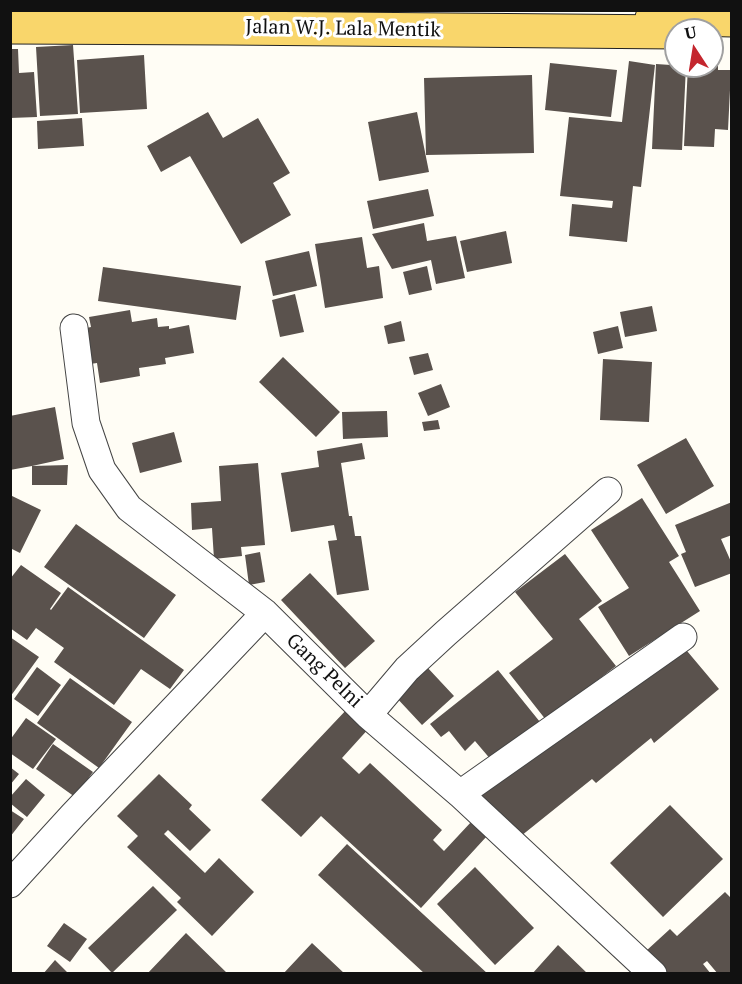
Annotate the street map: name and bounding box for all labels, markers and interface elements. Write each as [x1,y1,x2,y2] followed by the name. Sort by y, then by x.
[245,15,441,43] street label: Jalan W.J. Lala Mentik
[664,18,724,78] north arrow
[683,20,699,44] text: U
[281,629,367,713] street label: Gang Pelni

